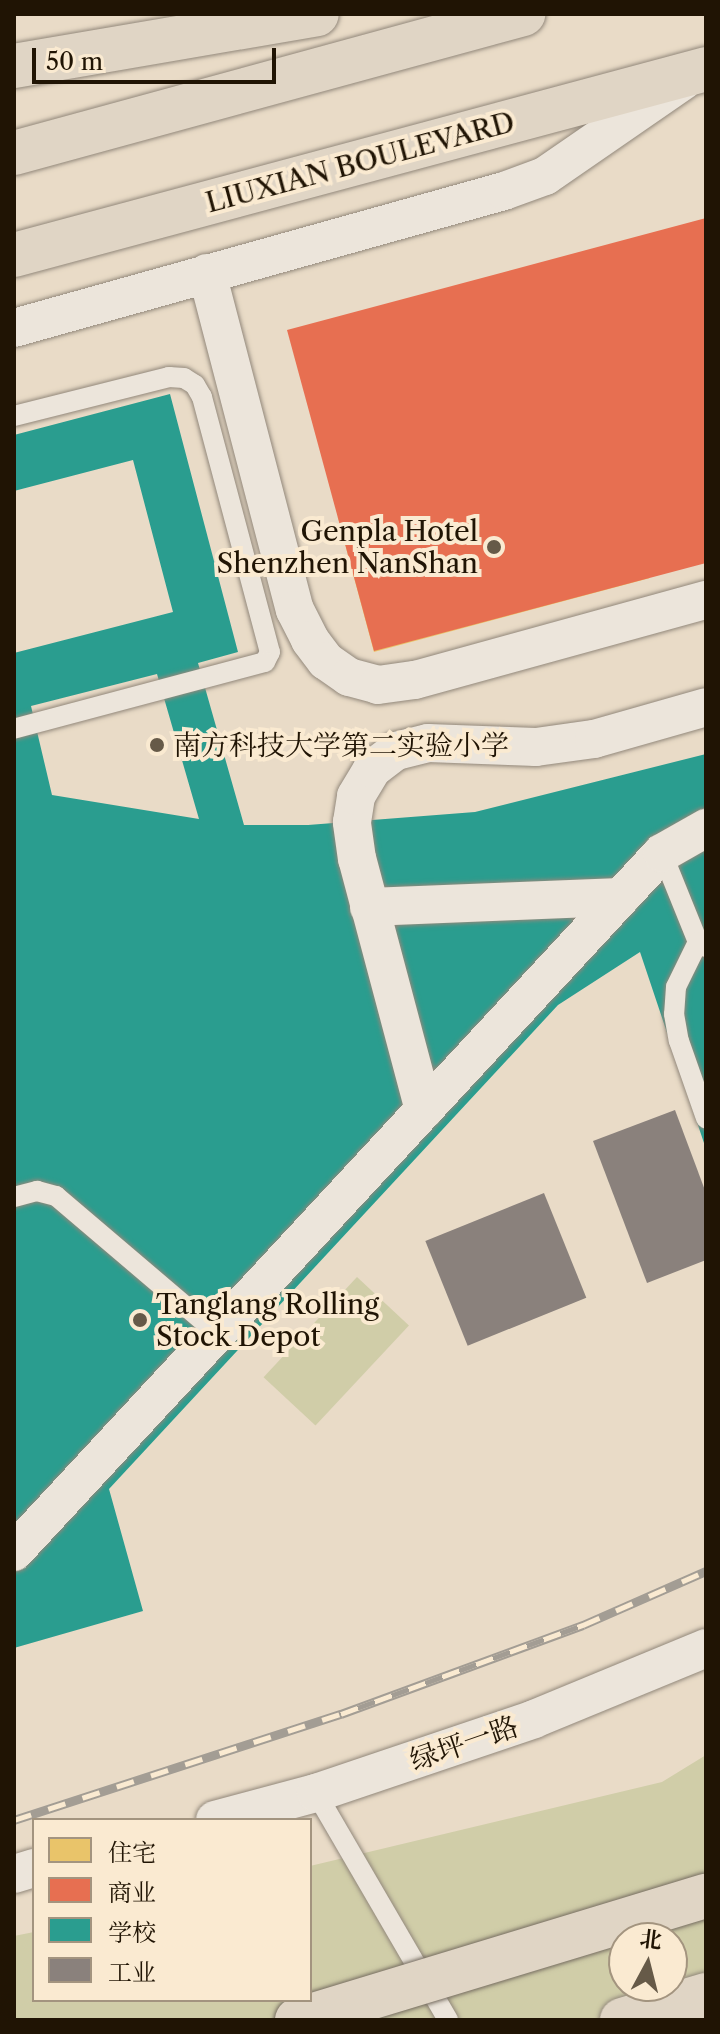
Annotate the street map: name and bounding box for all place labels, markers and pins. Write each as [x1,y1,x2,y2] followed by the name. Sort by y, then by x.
[217,514,478,580] place label: Genpla Hotel Shenzhen NanShan
[485,538,503,556] marker: Genpla Hotel Shenzhen NanShan
[173,728,509,762] place label: 南方科技大学第二实验小学
[148,736,166,754] marker: 南方科技大学第二实验小学
[156,1287,379,1353] place label: Tanglang Rolling Stock Depot
[131,1311,149,1329] marker: Tanglang Rolling Stock Depot

